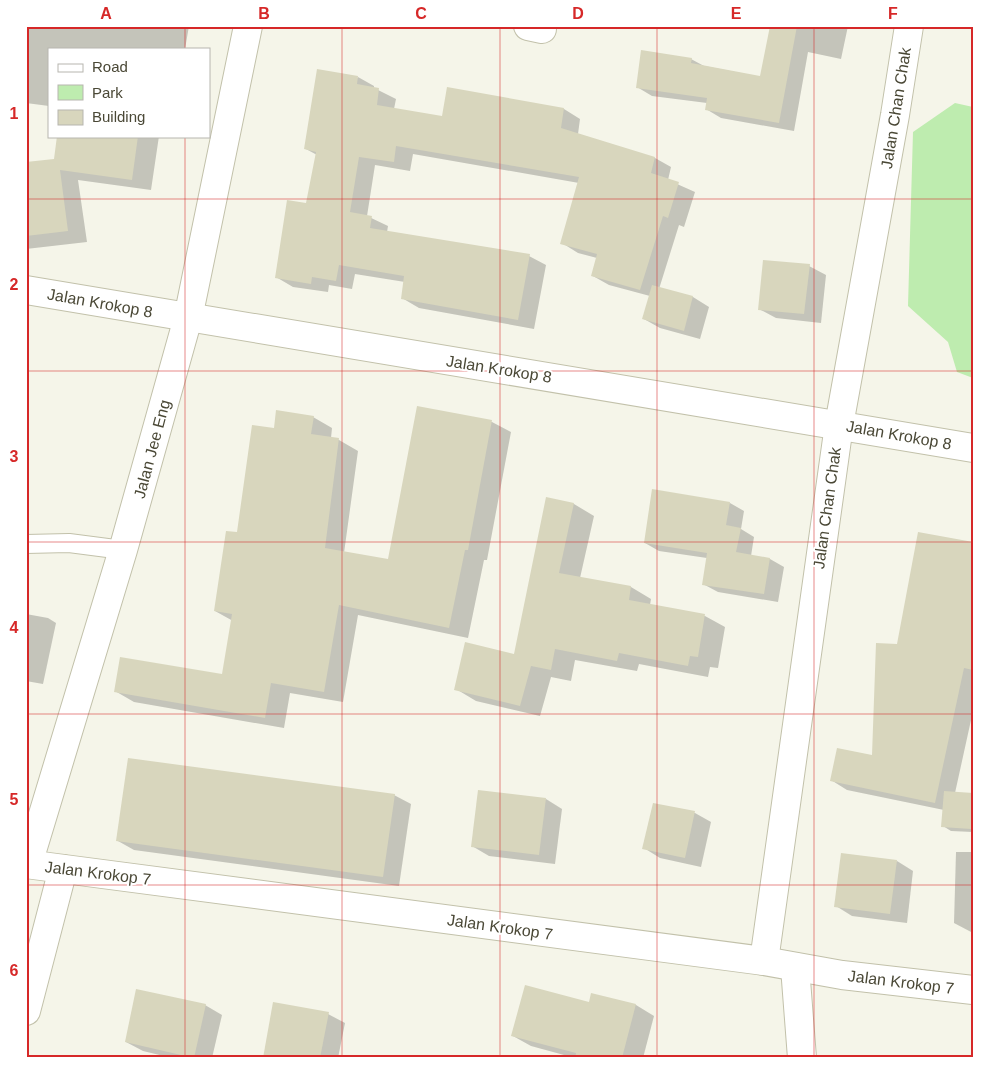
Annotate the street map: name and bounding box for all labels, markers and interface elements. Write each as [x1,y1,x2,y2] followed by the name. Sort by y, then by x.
[100,5,112,22] text: A
[258,5,270,22] text: B
[415,5,427,22] text: C
[572,5,584,22] text: D
[731,5,742,22] text: E
[888,5,898,22] text: F
[878,45,914,170] street label: Jalan Chan Chak
[48,48,210,138] legend
[92,58,128,75] text: Road
[92,84,123,101] text: Park
[10,105,19,122] text: 1
[92,108,145,125] text: Building
[10,276,19,293] text: 2
[46,285,154,321] street label: Jalan Krokop 8
[445,352,553,386] street label: Jalan Krokop 8
[131,398,173,500] street label: Jalan Jee Eng
[845,417,953,453] street label: Jalan Krokop 8
[810,445,844,570] street label: Jalan Chan Chak
[10,448,19,465] text: 3
[10,619,19,636] text: 4
[10,791,19,808] text: 5
[44,858,152,888] street label: Jalan Krokop 7
[446,911,554,943] street label: Jalan Krokop 7
[10,962,19,979] text: 6
[847,967,955,997] street label: Jalan Krokop 7

